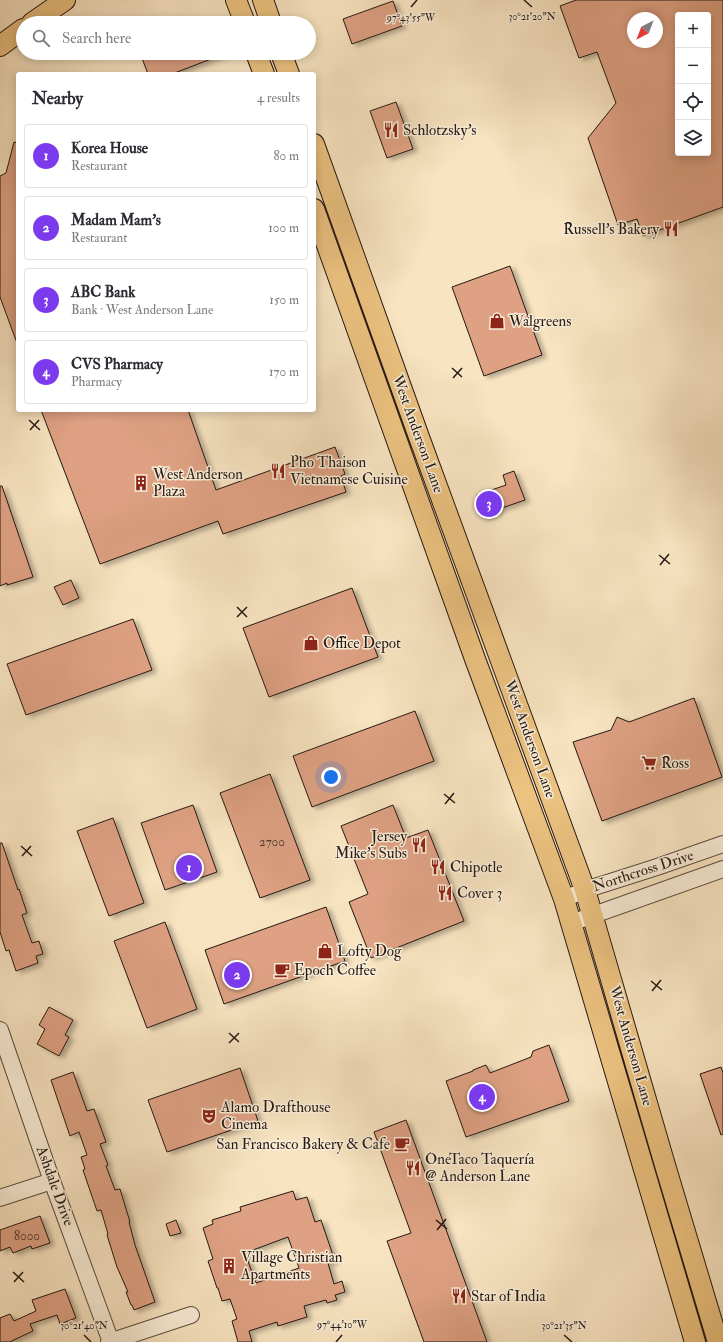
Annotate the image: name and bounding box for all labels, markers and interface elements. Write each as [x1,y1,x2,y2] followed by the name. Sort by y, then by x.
[508,11,556,23] text: 30°21'20"N
[386,12,436,24] text: 97°43'55"W
[627,12,663,48] north arrow
[675,12,711,156] map controls
[675,12,711,48] button: +
[16,16,316,60] search box
[30,27,52,49] icon: search
[62,29,131,48] text: Search here
[675,48,711,84] button: −
[675,84,711,120] button: locate
[32,88,83,109] text: Nearby
[257,90,300,106] text: 4 results
[675,120,711,156] button: layers
[382,121,400,139] restaurant icon: Schlotzsky's
[403,121,476,140] place label: Schlotzsky's
[71,139,148,158] text: Korea House
[44,148,48,164] text: 1
[273,148,299,164] text: 80 m
[71,158,127,174] text: Restaurant
[71,211,161,230] text: Madam Mam's
[43,220,49,236] text: 2
[268,220,299,236] text: 100 m
[563,220,659,239] place label: Russell's Bakery
[662,220,680,238] restaurant icon: Russell's Bakery
[71,230,127,246] text: Restaurant
[71,283,135,302] text: ABC Bank
[44,292,49,308] text: 3
[269,292,299,308] text: 150 m
[71,302,213,318] text: Bank · West Anderson Lane
[488,312,506,330] shop icon: Walgreens
[508,312,571,331] place label: Walgreens
[71,355,163,374] text: CVS Pharmacy
[42,364,50,380] text: 4
[269,364,299,380] text: 170 m
[388,371,448,496] street label: West Anderson Lane
[71,374,122,390] text: Pharmacy
[290,453,408,489] place label: Pho Thaison Vietnamese Cuisine
[269,462,287,480] restaurant icon: Pho Thaison Vietnamese Cuisine
[152,465,243,501] place label: West Anderson Plaza
[132,474,150,492] building icon: West Anderson Plaza
[476,489,502,519] pin: 3
[302,634,320,652] shop icon: Office Depot
[323,634,401,654] place label: Office Depot
[500,676,560,801] street label: West Anderson Lane
[640,754,658,772] supermarket icon: Ross
[661,754,689,773] place label: Ross
[321,767,341,787] your location
[335,827,407,863] place label: Jersey Mike's Subs
[259,834,285,850] house number: 2700
[410,836,428,854] restaurant icon: Jersey Mike's Subs
[590,846,696,896] street label: Northcross Drive
[176,853,202,883] pin: 1
[429,858,447,876] restaurant icon: Chipotle
[450,858,503,878] place label: Chipotle
[436,884,454,902] restaurant icon: Cover 3
[457,884,502,903] place label: Cover 3
[316,942,334,960] shop icon: Lofty Dog
[337,942,402,961] place label: Lofty Dog
[224,960,250,990] pin: 2
[273,961,291,979] cafe icon: Epoch Coffee
[294,961,376,981] place label: Epoch Coffee
[604,983,657,1108] street label: West Anderson Lane
[469,1082,495,1112] pin: 4
[220,1098,330,1134] place label: Alamo Drafthouse Cinema
[200,1107,218,1125] theatre icon: Alamo Drafthouse Cinema
[216,1135,390,1154] place label: San Francisco Bakery & Cafe
[393,1135,411,1153] cafe icon: San Francisco Bakery & Cafe
[31,1143,78,1229] street label: Ashdale Drive
[425,1150,535,1186] place label: OneTaco Taquería @ Anderson Lane
[404,1159,422,1177] restaurant icon: OneTaco Taquería @ Anderson Lane
[14,1228,40,1244] house number: 8000
[240,1248,343,1285] place label: Village Christian Apartments
[220,1257,238,1275] building icon: Village Christian Apartments
[450,1287,468,1305] restaurant icon: Star of India
[471,1287,546,1306] place label: Star of India
[316,1319,368,1331] text: 97°44'10"W
[60,1320,108,1332] text: 30°21'40"N
[541,1320,587,1332] text: 30°21'35"N

